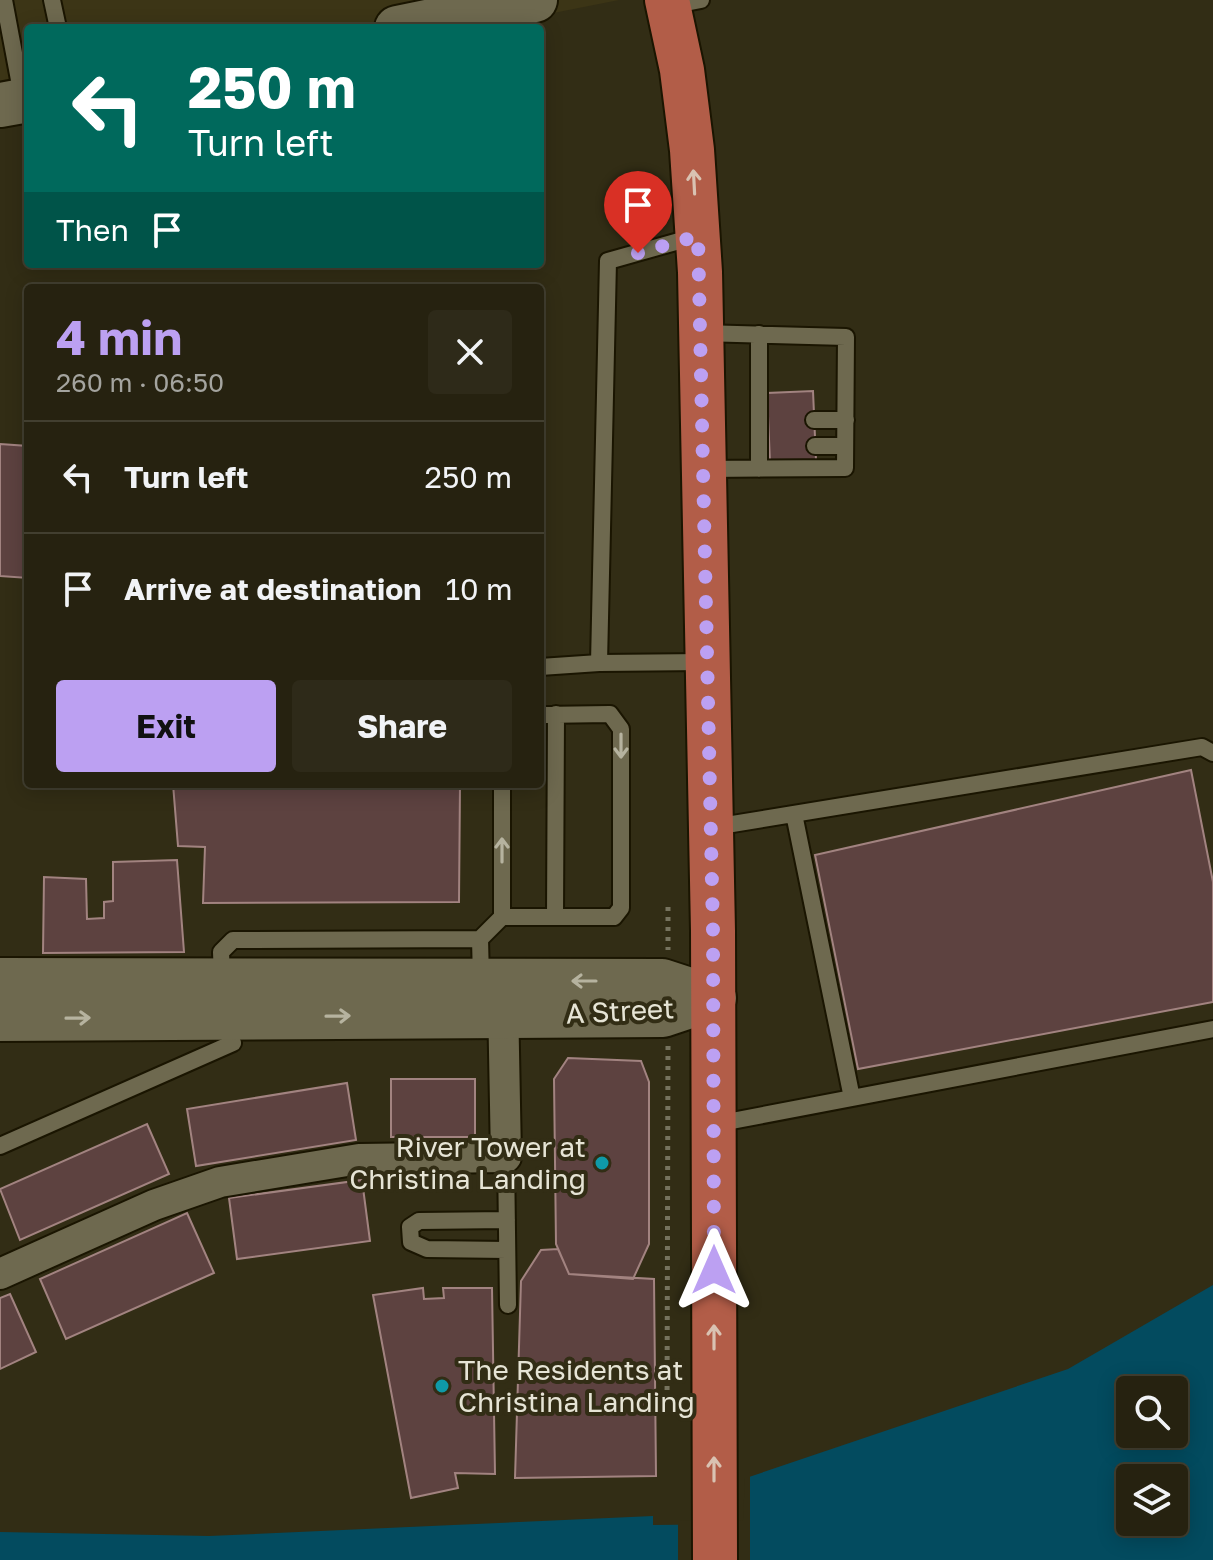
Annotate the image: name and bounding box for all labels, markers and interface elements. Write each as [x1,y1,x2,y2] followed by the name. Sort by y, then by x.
[188,53,356,120] text: 250 m
[56,56,160,160] icon: left
[188,121,334,164] text: Turn left
[687,169,702,196] one-way arrow
[604,171,672,253] pin
[616,183,660,227] icon: arrive
[145,208,189,252] icon: arrive
[56,212,129,248] text: Then
[56,308,182,366] text: 4 min
[428,310,512,394] button: close
[56,367,224,398] text: 260 m · 06:50
[56,455,100,499] icon: left
[124,459,249,495] text: Turn left
[425,459,512,495] text: 250 m
[56,567,100,611] icon: arrive
[124,571,421,607] text: Arrive at destination
[445,571,513,607] text: 10 m
[56,680,276,772] button: Exit
[292,680,512,772] button: Share
[613,732,629,759] one-way arrow
[494,837,510,864] one-way arrow
[571,973,598,989] one-way arrow
[565,991,675,1030] street label: A Street
[324,1008,351,1024] one-way arrow
[64,1011,91,1026] one-way arrow
[349,1130,586,1195] place label: River Tower at Christina Landing
[593,1154,611,1172] marker: River Tower at Christina Landing
[672,1228,756,1312] position arrow
[706,1324,722,1351] one-way arrow
[458,1353,695,1418] place label: The Residents at Christina Landing
[1116,1376,1188,1536] map controls
[1116,1376,1188,1448] button: search
[433,1377,451,1395] marker: The Residents at Christina Landing
[706,1456,722,1483] one-way arrow
[1116,1464,1188,1536] button: layers

